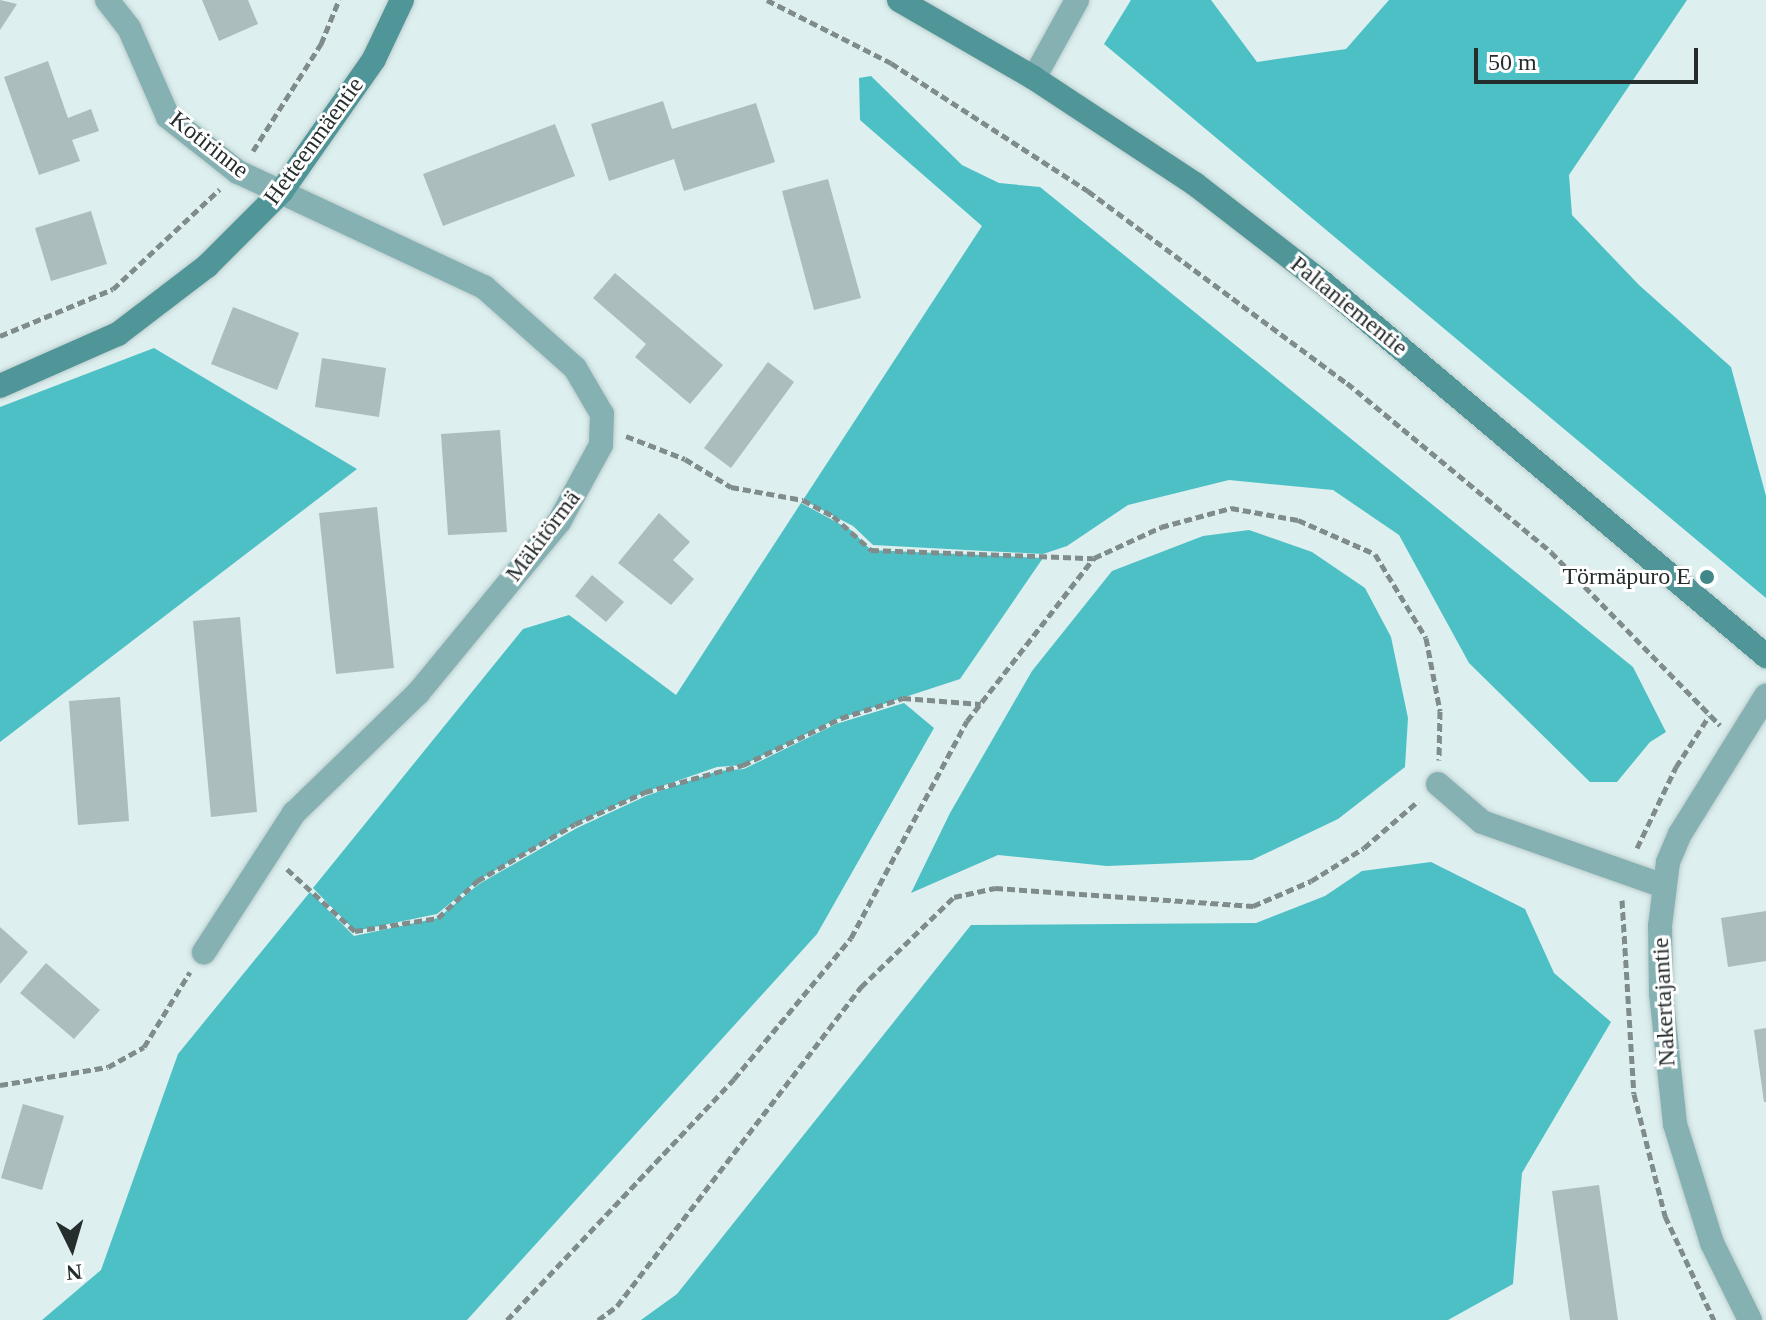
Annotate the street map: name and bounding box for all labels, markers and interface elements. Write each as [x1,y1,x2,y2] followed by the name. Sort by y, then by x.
[1478,32,1702,82] scale bar
[1488,49,1537,75] text: 50 m
[258,72,370,210] street label: Hetteenmäentie
[164,105,254,185] street label: Kotirinne
[1285,250,1413,362] street label: Paltaniementie
[499,485,587,587] street label: Mäkitörmä
[1562,563,1691,591] place label: Törmäpuro E
[1698,568,1716,586] marker: Törmäpuro E
[1646,937,1682,1067] street label: Nakertajantie
[32,1208,112,1288] north arrow
[65,1259,83,1286] text: N

